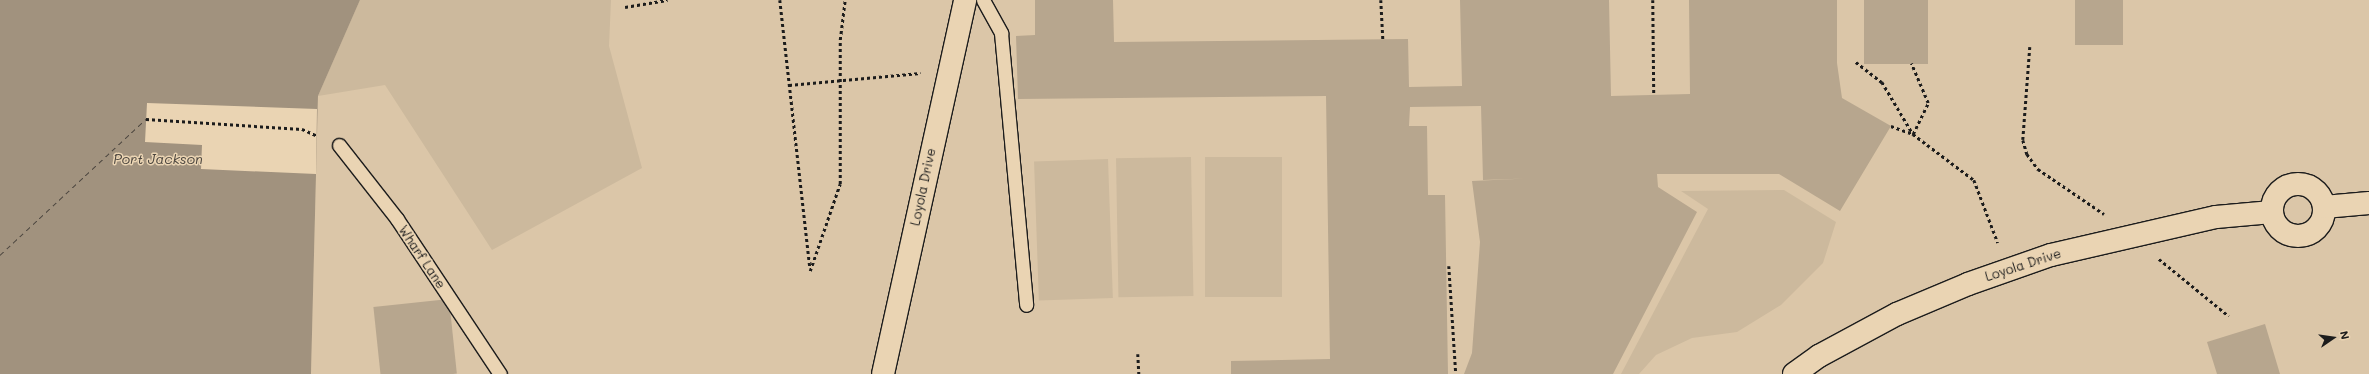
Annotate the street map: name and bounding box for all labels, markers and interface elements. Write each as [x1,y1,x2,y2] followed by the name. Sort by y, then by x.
[907,147,939,227] street label: Loyola Drive
[113,151,203,167] water label: Port Jackson
[395,222,449,292] street label: Wharf Lane
[1983,245,2063,285] street label: Loyola Drive
[2313,318,2353,358] north arrow
[2337,329,2353,341] text: N

